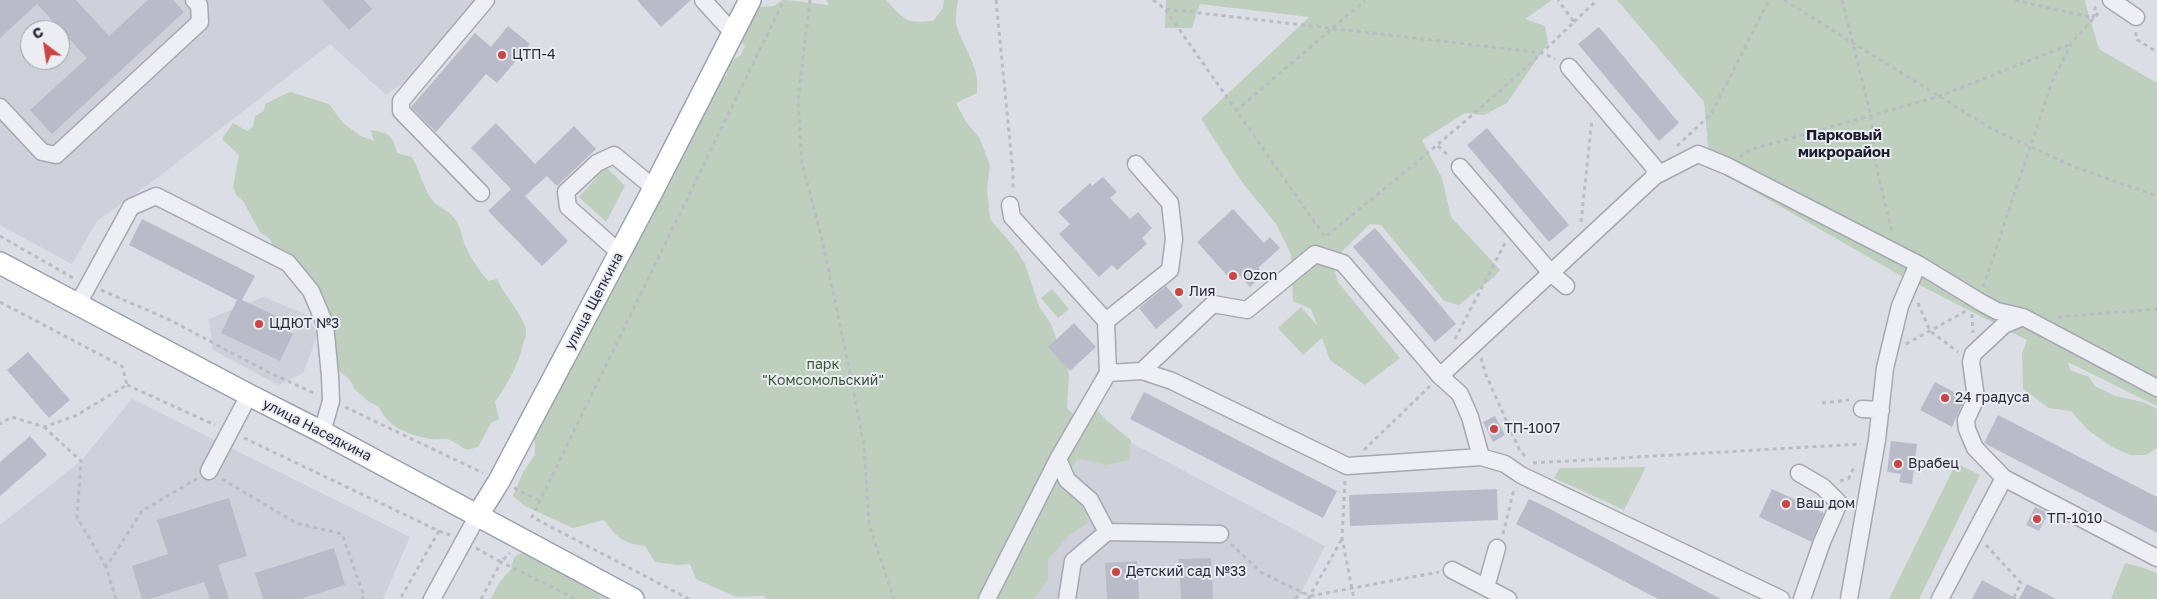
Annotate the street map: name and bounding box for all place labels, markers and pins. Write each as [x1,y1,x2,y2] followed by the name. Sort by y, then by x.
[512,47,555,63] place label: ЦТП-4
[496,49,508,61] marker: ЦТП-4
[1243,268,1277,284] place label: Ozon
[1227,270,1239,282] marker: Ozon
[1189,284,1216,300] place label: Лия
[1173,286,1185,298] marker: Лия
[269,316,339,332] place label: ЦДЮТ №3
[253,318,265,330] marker: ЦДЮТ №3
[1955,390,2030,406] place label: 24 градуса
[1939,392,1951,404] marker: 24 градуса
[1504,421,1560,437] place label: ТП-1007
[1488,423,1500,435] marker: ТП-1007
[1908,456,1959,472] place label: Врабец
[1892,458,1904,470] marker: Врабец
[1796,496,1855,512] place label: Ваш дом
[1780,498,1792,510] marker: Ваш дом
[2047,511,2102,527] place label: ТП-1010
[2031,513,2043,525] marker: ТП-1010
[1126,564,1246,580] place label: Детский сад №33
[1110,566,1122,578] marker: Детский сад №33

